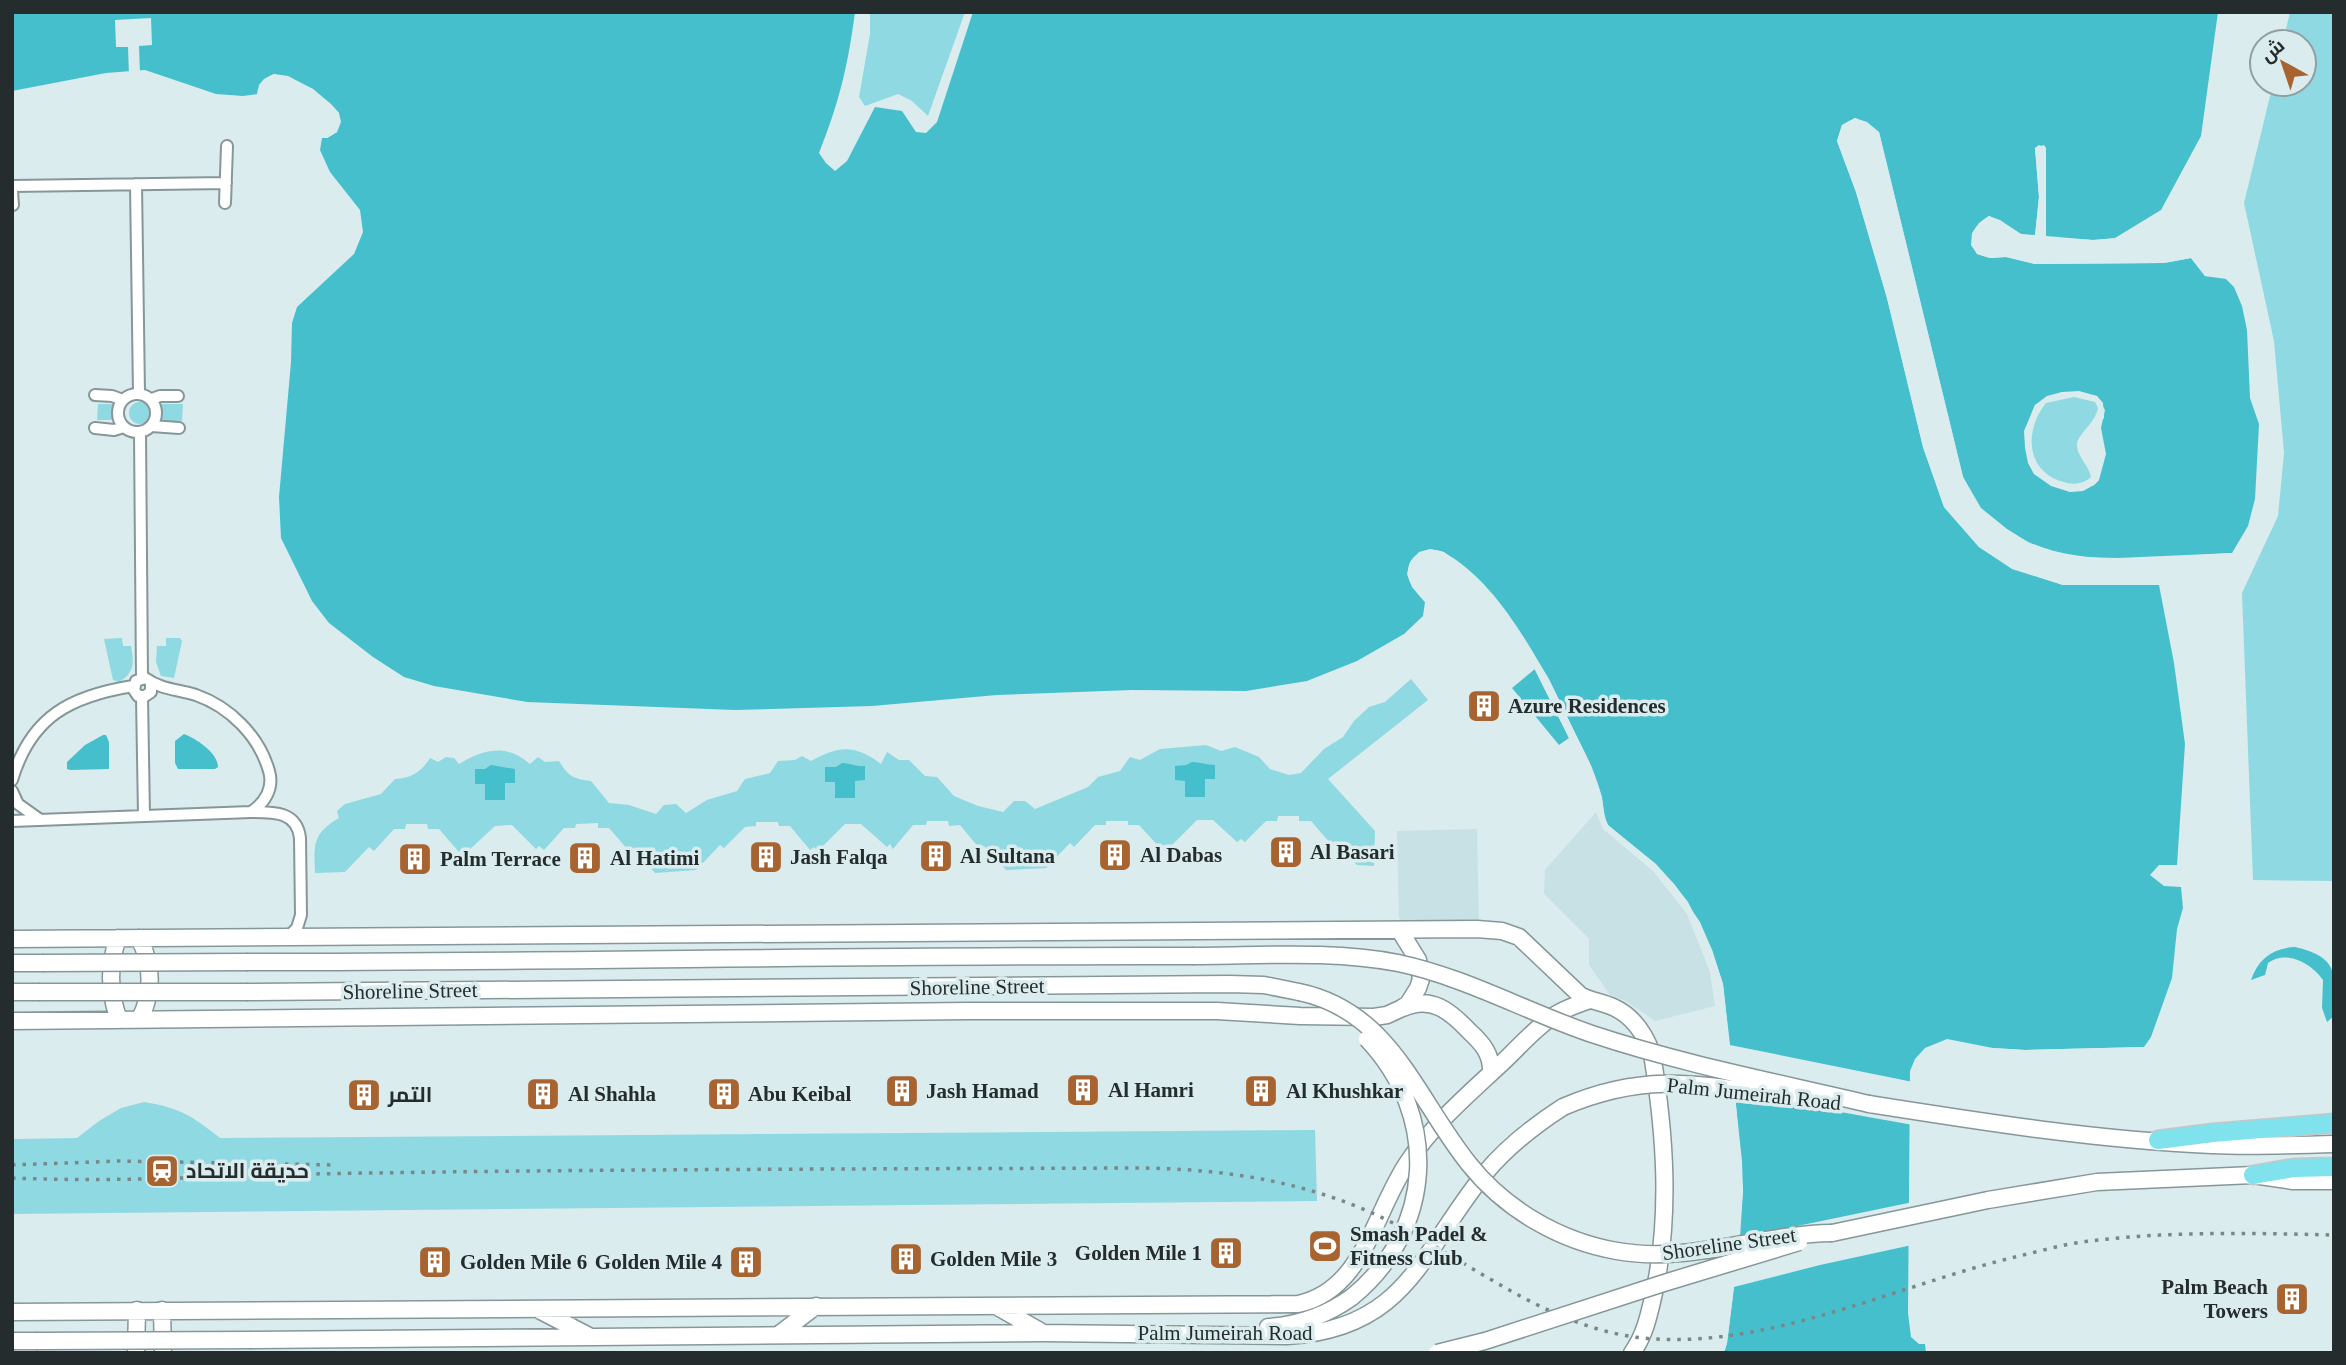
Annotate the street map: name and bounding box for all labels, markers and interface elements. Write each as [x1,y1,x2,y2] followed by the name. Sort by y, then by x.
[2248,28,2318,98] north arrow
[2256,34,2289,67] text: ش
[1465,687,1503,725] building icon: Azure Residences
[1508,694,1666,718] place label: Azure Residences
[1267,833,1305,871] building icon: Al Basari
[1096,836,1134,874] building icon: Al Dabas
[917,837,955,875] building icon: Al Sultana
[747,838,785,876] building icon: Jash Falqa
[566,839,604,877] building icon: Al Hatimi
[396,840,434,878] building icon: Palm Terrace
[1310,840,1395,864] place label: Al Basari
[1140,843,1222,867] place label: Al Dabas
[960,844,1056,868] place label: Al Sultana
[790,845,888,869] place label: Jash Falqa
[610,846,699,870] place label: Al Hatimi
[440,847,561,871] place label: Palm Terrace
[909,974,1045,1000] street label: Shoreline Street
[342,978,478,1004] street label: Shoreline Street
[1064,1071,1102,1109] building icon: Al Hamri
[883,1072,921,1110] building icon: Jash Hamad
[1242,1072,1280,1110] building icon: Al Khushkar
[1666,1073,1843,1115] street label: Palm Jumeirah Road
[524,1075,562,1113] building icon: Al Shahla
[705,1075,743,1113] building icon: Abu Keibal
[345,1076,383,1114] building icon: التمر
[1108,1078,1194,1102] place label: Al Hamri
[926,1079,1039,1103] place label: Jash Hamad
[1286,1079,1403,1103] place label: Al Khushkar
[568,1082,657,1106] place label: Al Shahla
[748,1082,851,1106] place label: Abu Keibal
[387,1083,432,1107] place label: التمر
[143,1152,181,1190] station icon: حديقة الاتحاد
[186,1159,309,1183] place label: حديقة الاتحاد
[1350,1222,1488,1270] place label: Smash Padel & Fitness Club
[1661,1223,1798,1265] street label: Shoreline Street
[1306,1227,1344,1265] sports icon: Smash Padel & Fitness Club
[1207,1234,1245,1272] building icon: Golden Mile 1
[887,1240,925,1278] building icon: Golden Mile 3
[1075,1241,1202,1265] place label: Golden Mile 1
[416,1243,454,1281] building icon: Golden Mile 6
[727,1243,765,1281] building icon: Golden Mile 4
[930,1247,1057,1271] place label: Golden Mile 3
[460,1250,587,1274] place label: Golden Mile 6
[595,1250,722,1274] place label: Golden Mile 4
[2161,1275,2268,1323] place label: Palm Beach Towers
[2273,1280,2311,1318] building icon: Palm Beach Towers
[1138,1321,1313,1345] street label: Palm Jumeirah Road

